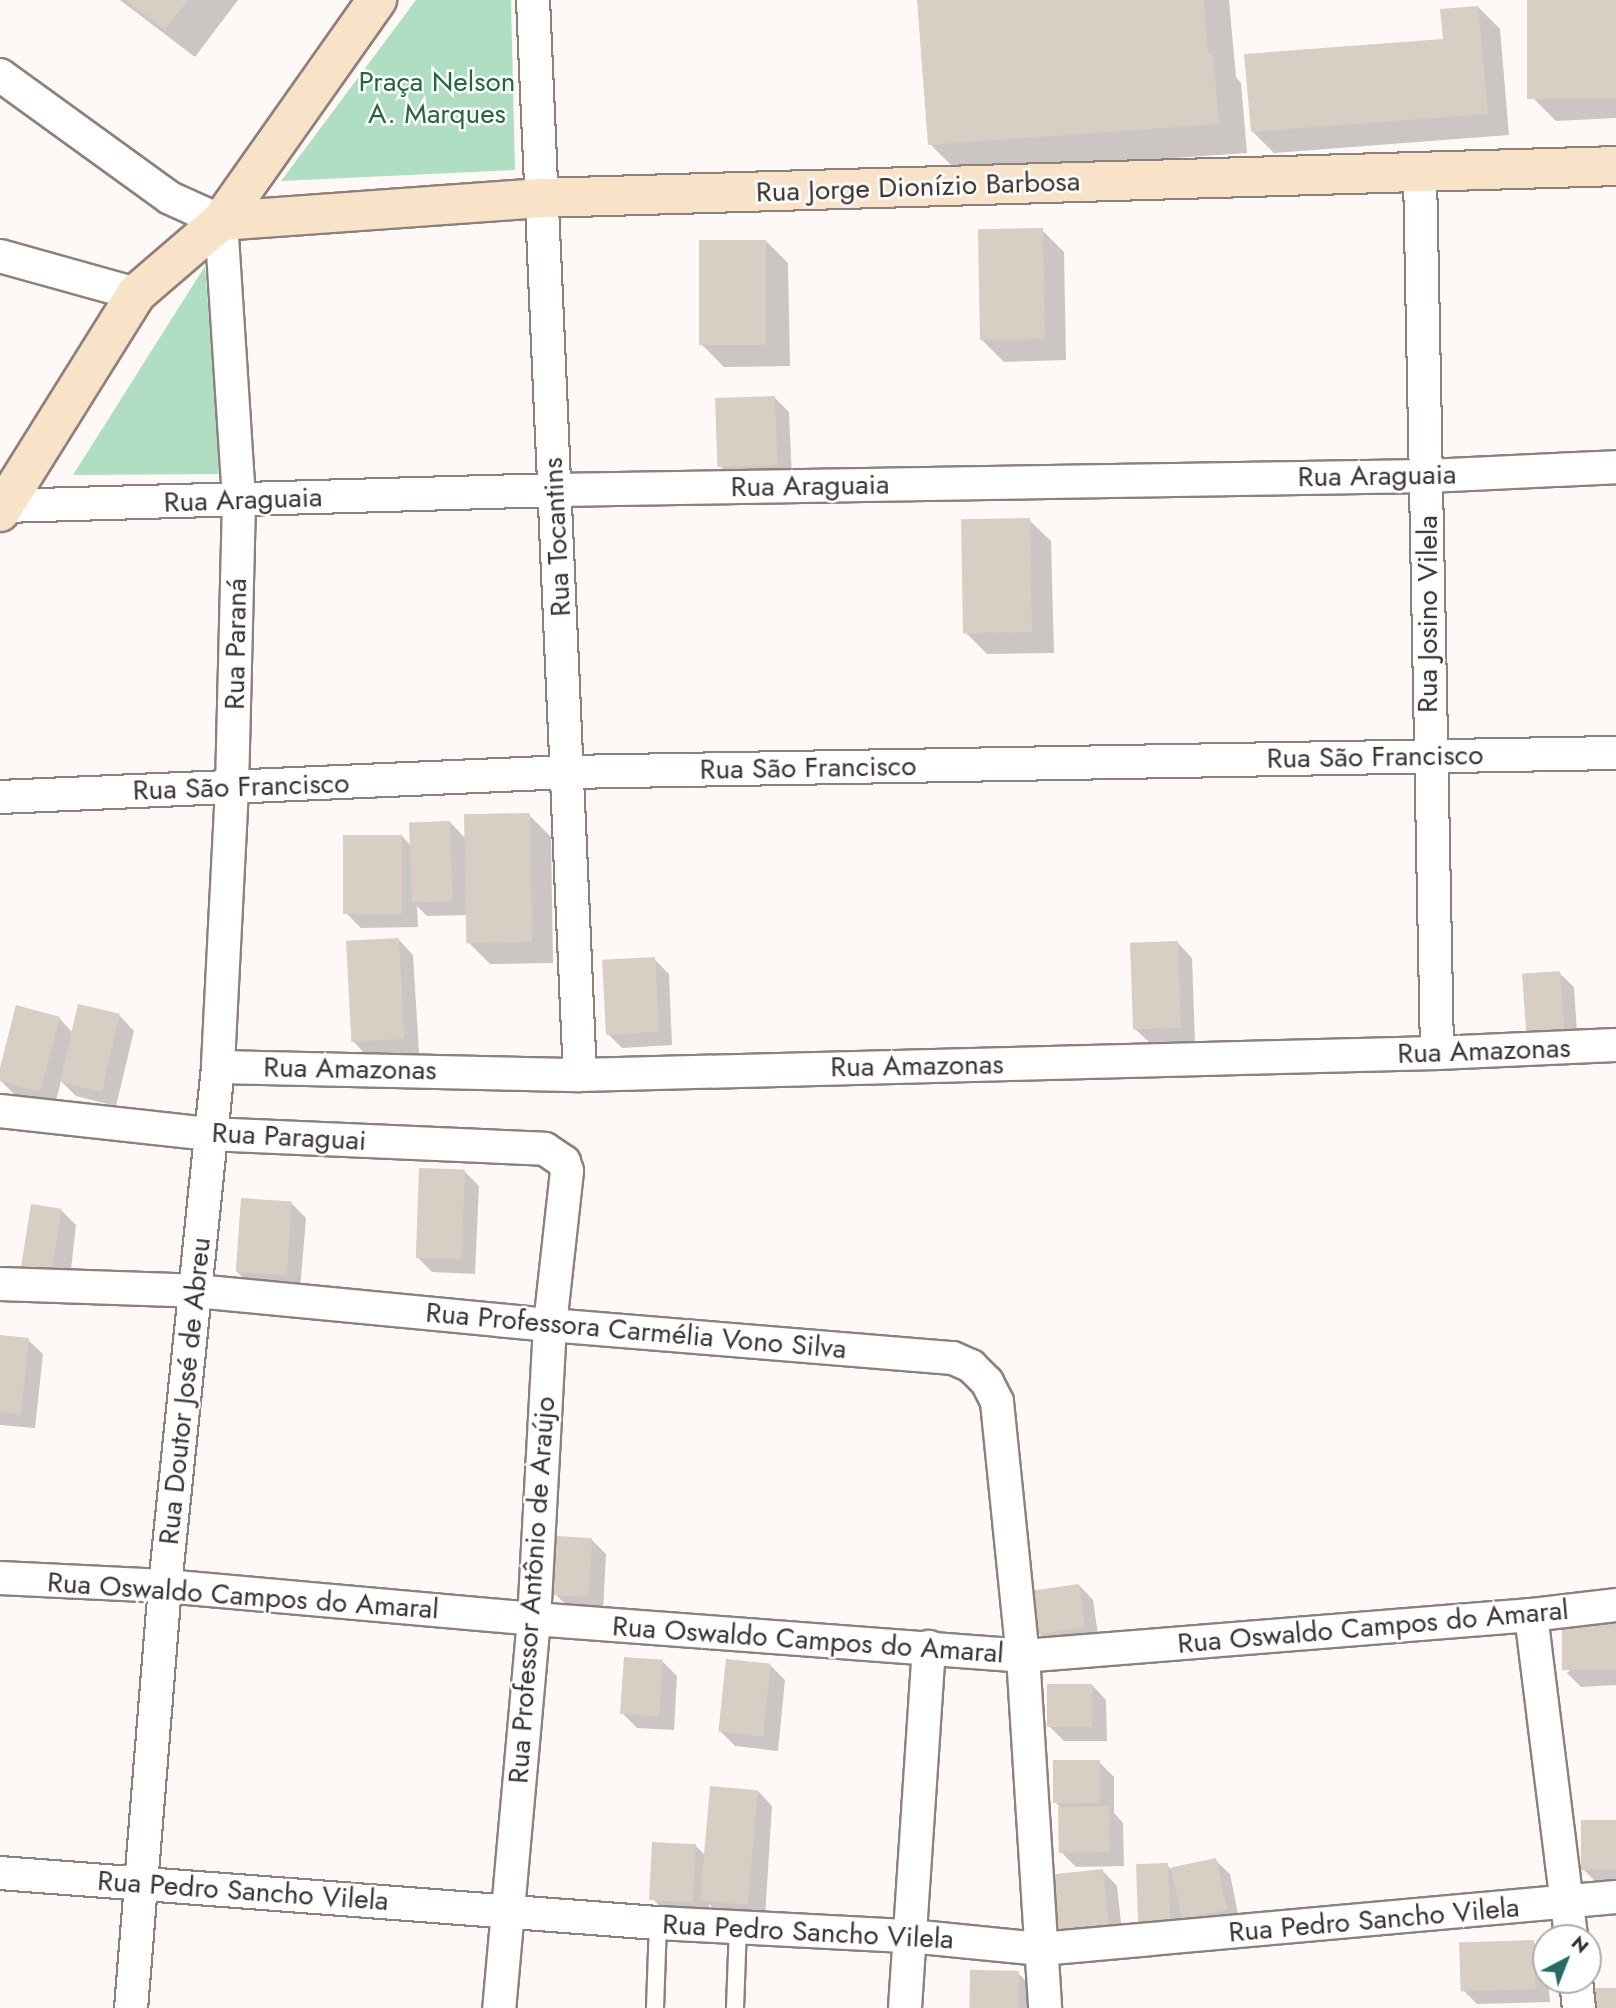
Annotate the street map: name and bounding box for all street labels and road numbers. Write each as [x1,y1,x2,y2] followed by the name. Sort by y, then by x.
[755,165,1081,209] street label: Rua Jorge Dionízio Barbosa
[536,457,578,617] street label: Rua Tocantins
[1297,458,1457,494] street label: Rua Araguaia
[730,468,890,504] street label: Rua Araguaia
[163,480,323,520] street label: Rua Araguaia
[1411,515,1445,713] street label: Rua Josino Vilela
[218,578,254,710] street label: Rua Paraná
[1266,738,1484,776] street label: Rua São Francisco
[699,749,917,787] street label: Rua São Francisco
[132,766,350,808] street label: Rua São Francisco
[1397,1031,1571,1071] street label: Rua Amazonas
[830,1048,1004,1084] street label: Rua Amazonas
[263,1051,437,1087] street label: Rua Amazonas
[211,1116,367,1158] street label: Rua Paraguai
[152,1236,218,1546] street label: Rua Doutor José de Abreu
[424,1296,848,1366] street label: Rua Professora Carmélia Vono Silva
[502,1395,562,1785] street label: Rua Professor Antônio de Araújo
[46,1566,440,1626] street label: Rua Oswaldo Campos do Amaral
[1176,1593,1570,1661] street label: Rua Oswaldo Campos do Amaral
[611,1610,1005,1670] street label: Rua Oswaldo Campos do Amaral
[96,1864,390,1918] street label: Rua Pedro Sancho Vilela
[1227,1891,1521,1949] street label: Rua Pedro Sancho Vilela
[661,1908,955,1956] street label: Rua Pedro Sancho Vilela

